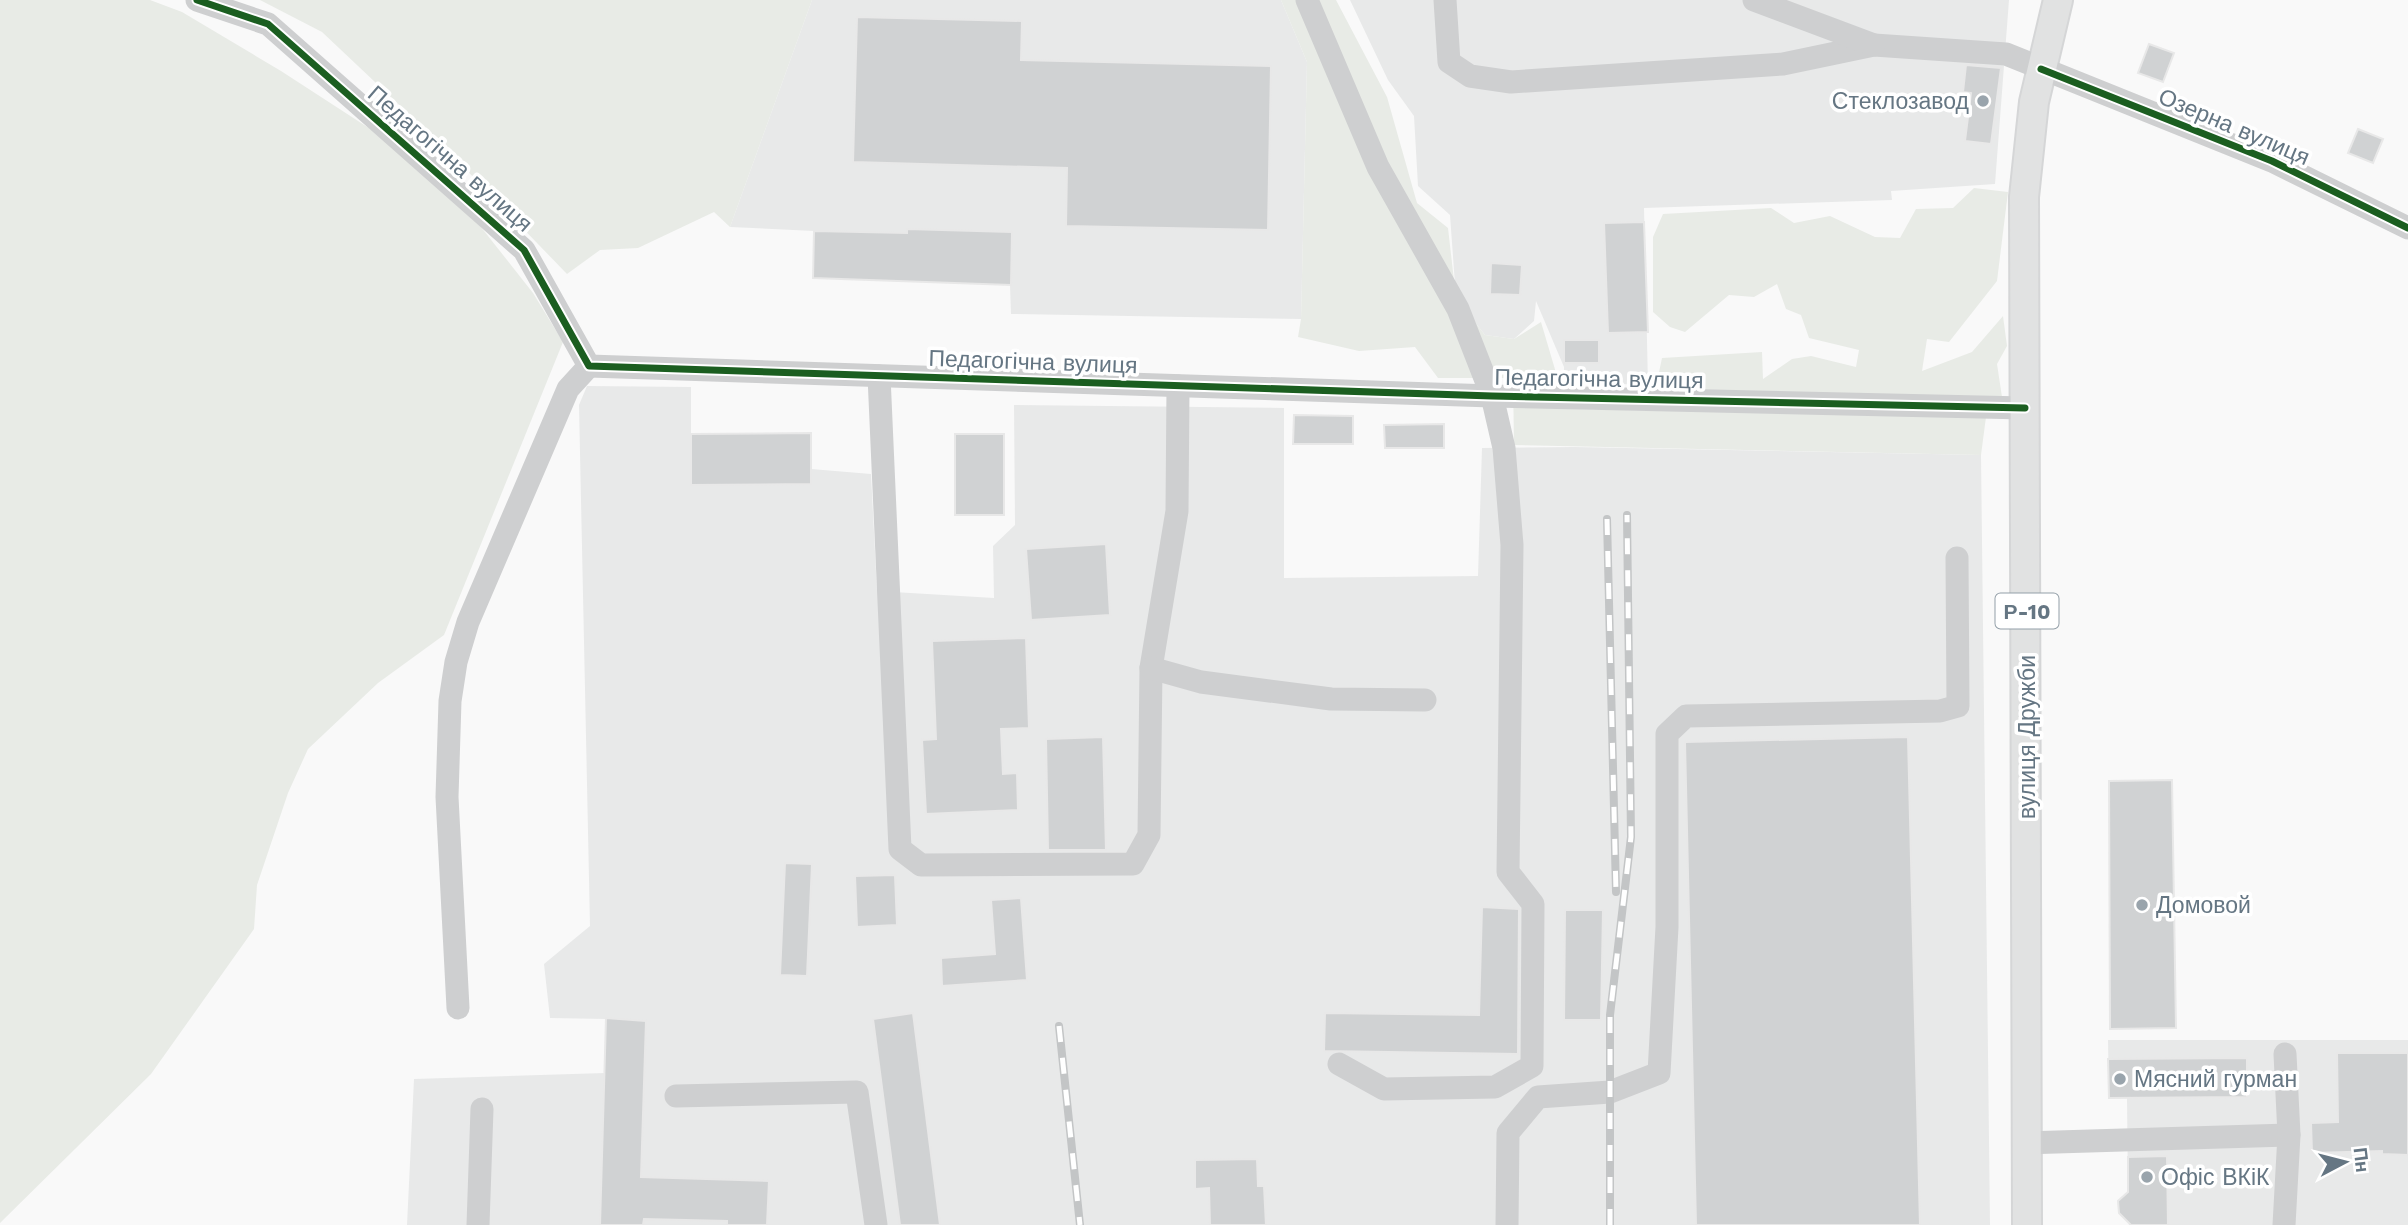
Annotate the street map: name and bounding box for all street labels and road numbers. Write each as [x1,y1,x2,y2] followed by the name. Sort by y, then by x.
[362,80,538,238] street label: Педагогічна вулиця
[2154,83,2314,171] street label: Озерна вулиця
[928,345,1138,379] street label: Педагогічна вулиця
[1494,364,1704,394] street label: Педагогічна вулиця
[1996,594,2058,628] road number: Р-10
[2014,655,2041,819] street label: вулиця Дружби

